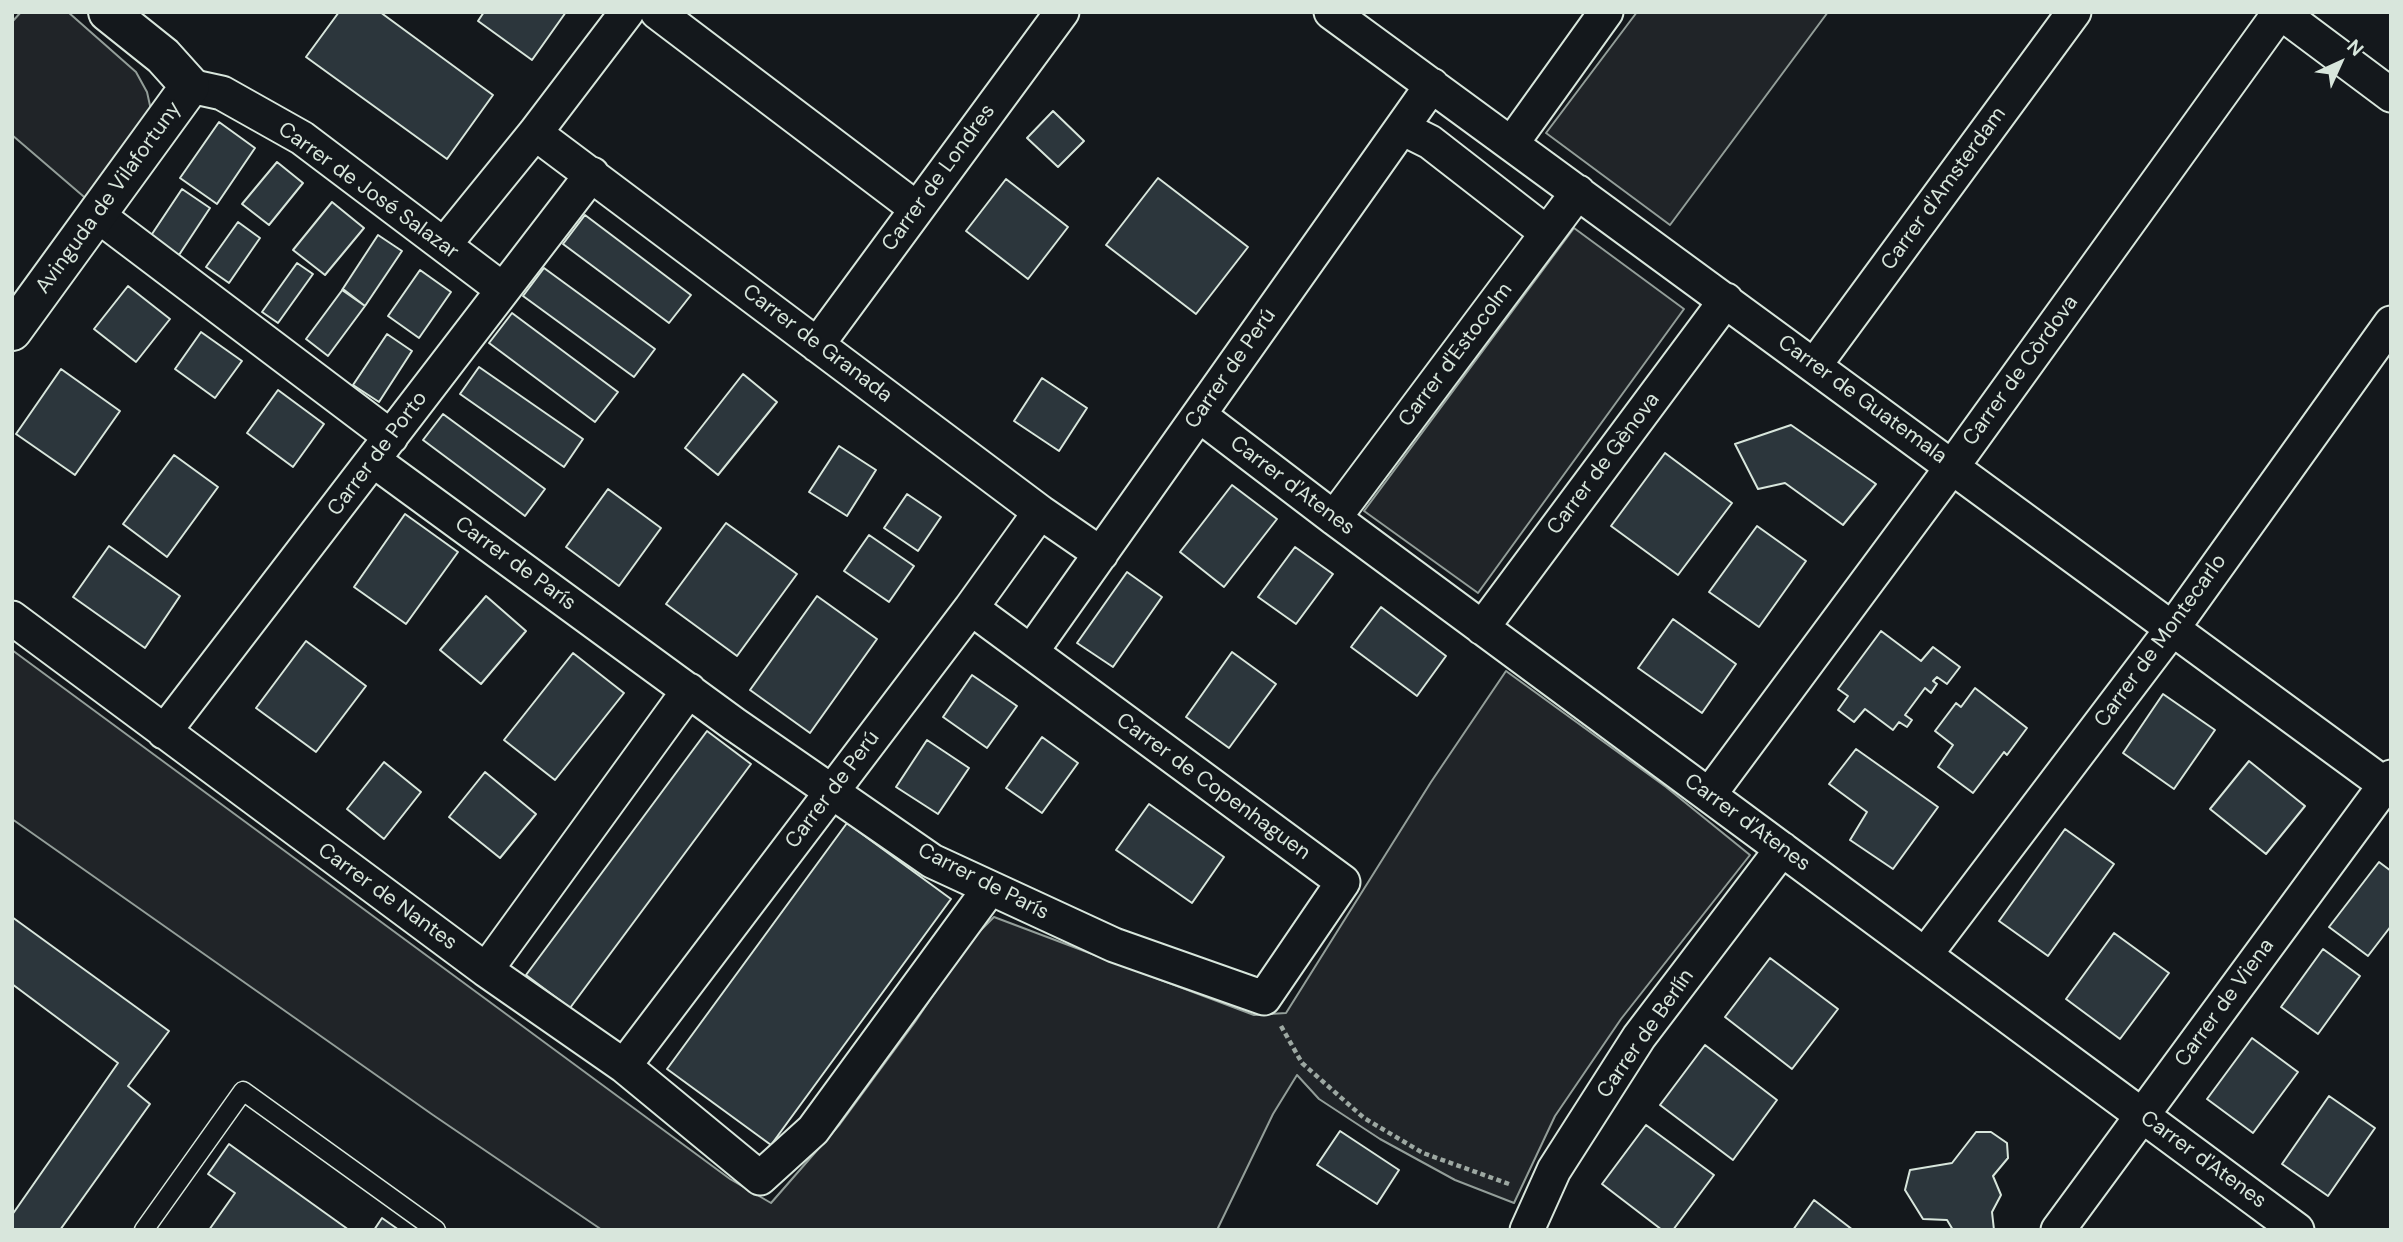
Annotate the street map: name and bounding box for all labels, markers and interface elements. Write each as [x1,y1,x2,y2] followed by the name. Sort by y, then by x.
[2305,28,2375,98] north arrow
[2341,34,2369,62] text: N
[31,97,187,299] street label: Avinguda de Vilafortuny
[877,100,1001,256] street label: Carrer de Londres
[1876,103,2012,275] street label: Carrer d'Amsterdam
[273,117,463,265] street label: Carrer de José Salazar
[1394,278,1518,432] street label: Carrer d'Estocolm
[737,280,897,408] street label: Carrer de Granada
[1958,291,2084,451] street label: Carrer de Còrdova
[1180,304,1282,434] street label: Carrer de Perú
[1773,330,1951,470] street label: Carrer de Guatemala
[323,387,433,521] street label: Carrer de Porto
[1542,388,1666,540] street label: Carrer de Gènova
[1225,431,1359,541] street label: Carrer d'Atenes
[449,512,581,616] street label: Carrer de París
[2090,549,2232,733] street label: Carrer de Montecarlo
[1111,708,1315,866] street label: Carrer de Copenhaguen
[781,726,885,854] street label: Carrer de Perú
[1679,769,1815,877] street label: Carrer d'Atenes
[312,838,462,956] street label: Carrer de Nantes
[913,838,1053,926] street label: Carrer de París
[2170,934,2280,1072] street label: Carrer de Viena
[1592,965,1700,1103] street label: Carrer de Berlín
[2135,1106,2271,1214] street label: Carrer d'Atenes

